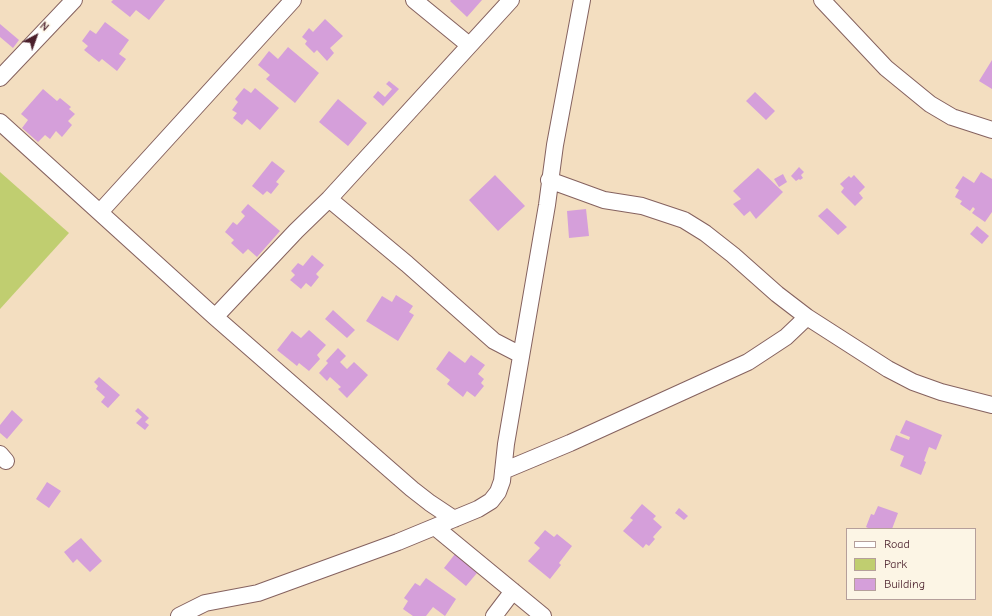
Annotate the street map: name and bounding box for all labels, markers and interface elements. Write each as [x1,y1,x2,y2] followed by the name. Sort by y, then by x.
[16,16,56,56] north arrow
[37,19,51,34] text: N
[846,528,976,600] legend
[884,537,910,551] text: Road
[884,557,907,571] text: Park
[884,577,925,591] text: Building

